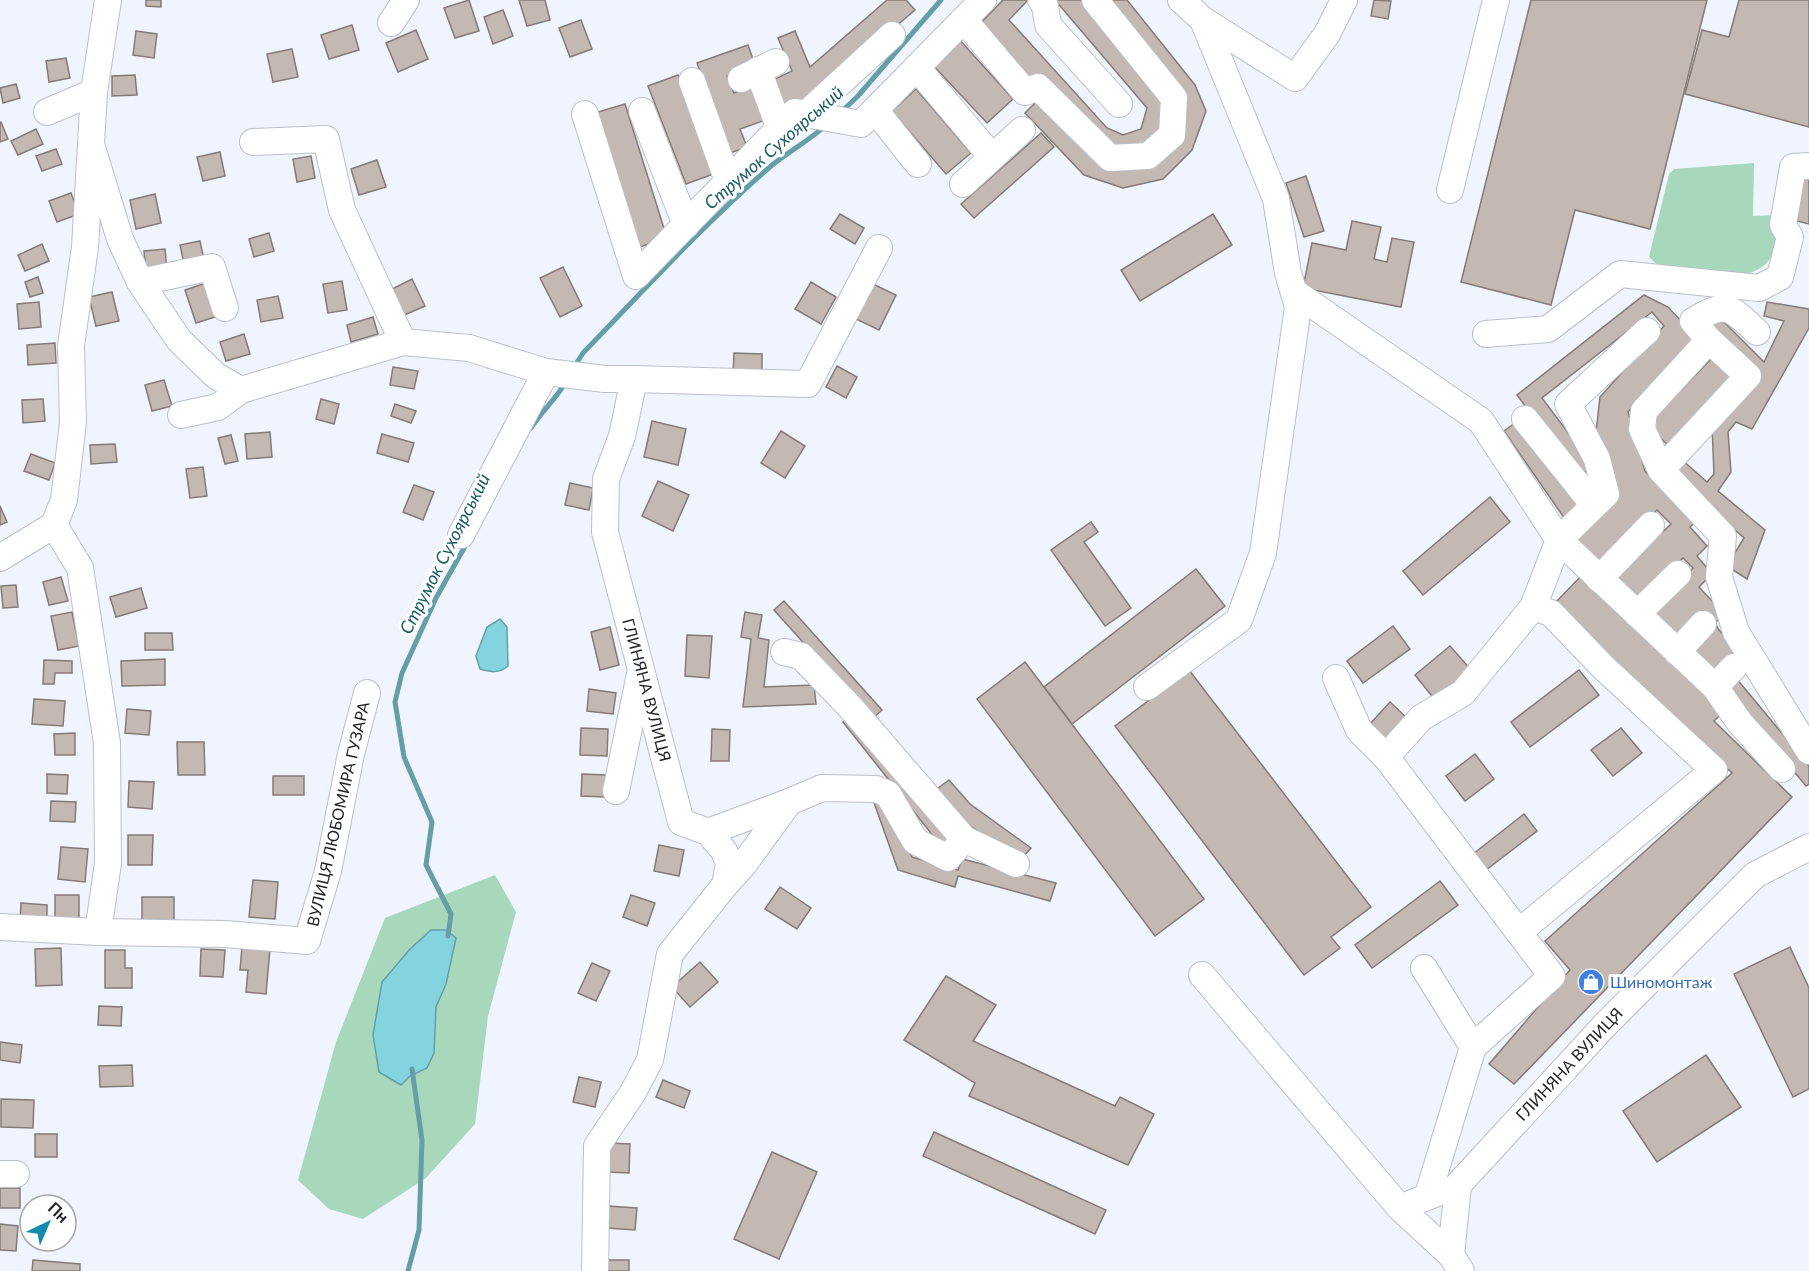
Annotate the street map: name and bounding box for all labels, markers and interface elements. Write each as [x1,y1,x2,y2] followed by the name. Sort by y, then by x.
[699,81,847,214] water label: Струмок Сухоярський
[394,470,494,637] water label: Струмок Сухоярський
[619,616,676,764] street label: ГЛИНЯНА ВУЛИЦЯ
[302,699,373,928] street label: ВУЛИЦЯ ЛЮБОМИРА ГУЗАРА
[1576,967,1606,997] shop icon: Шиномонтаж
[1610,972,1713,991] place label: Шиномонтаж
[1511,1003,1626,1124] street label: ГЛИНЯНА ВУЛИЦЯ
[18,1193,78,1253] north arrow
[45,1198,73,1226] text: Пн

